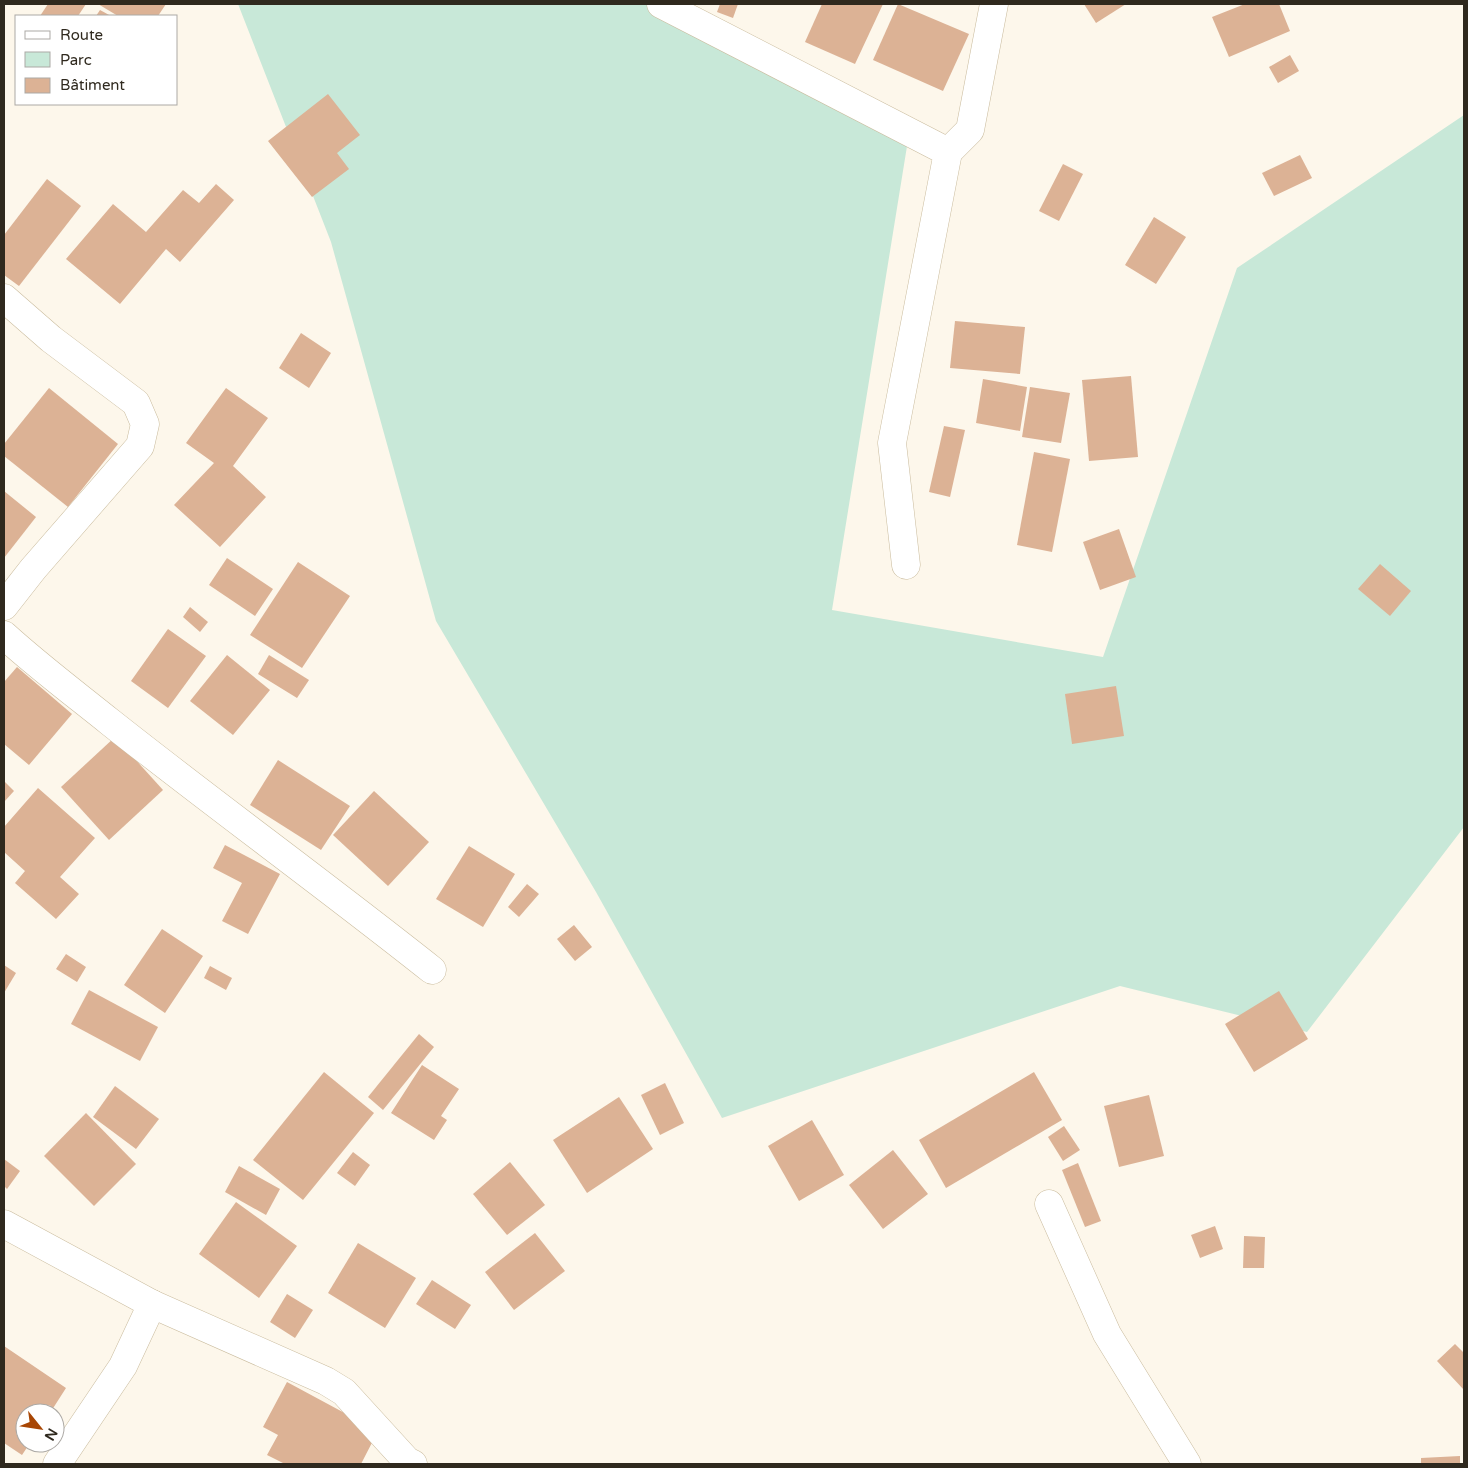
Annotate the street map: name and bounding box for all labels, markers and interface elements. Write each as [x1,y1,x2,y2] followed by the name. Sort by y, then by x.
[15,15,178,105] legend
[60,26,103,44] text: Route
[60,51,92,69] text: Parc
[60,76,125,94] text: Bâtiment
[15,1403,65,1453] north arrow
[41,1425,61,1443] text: N

